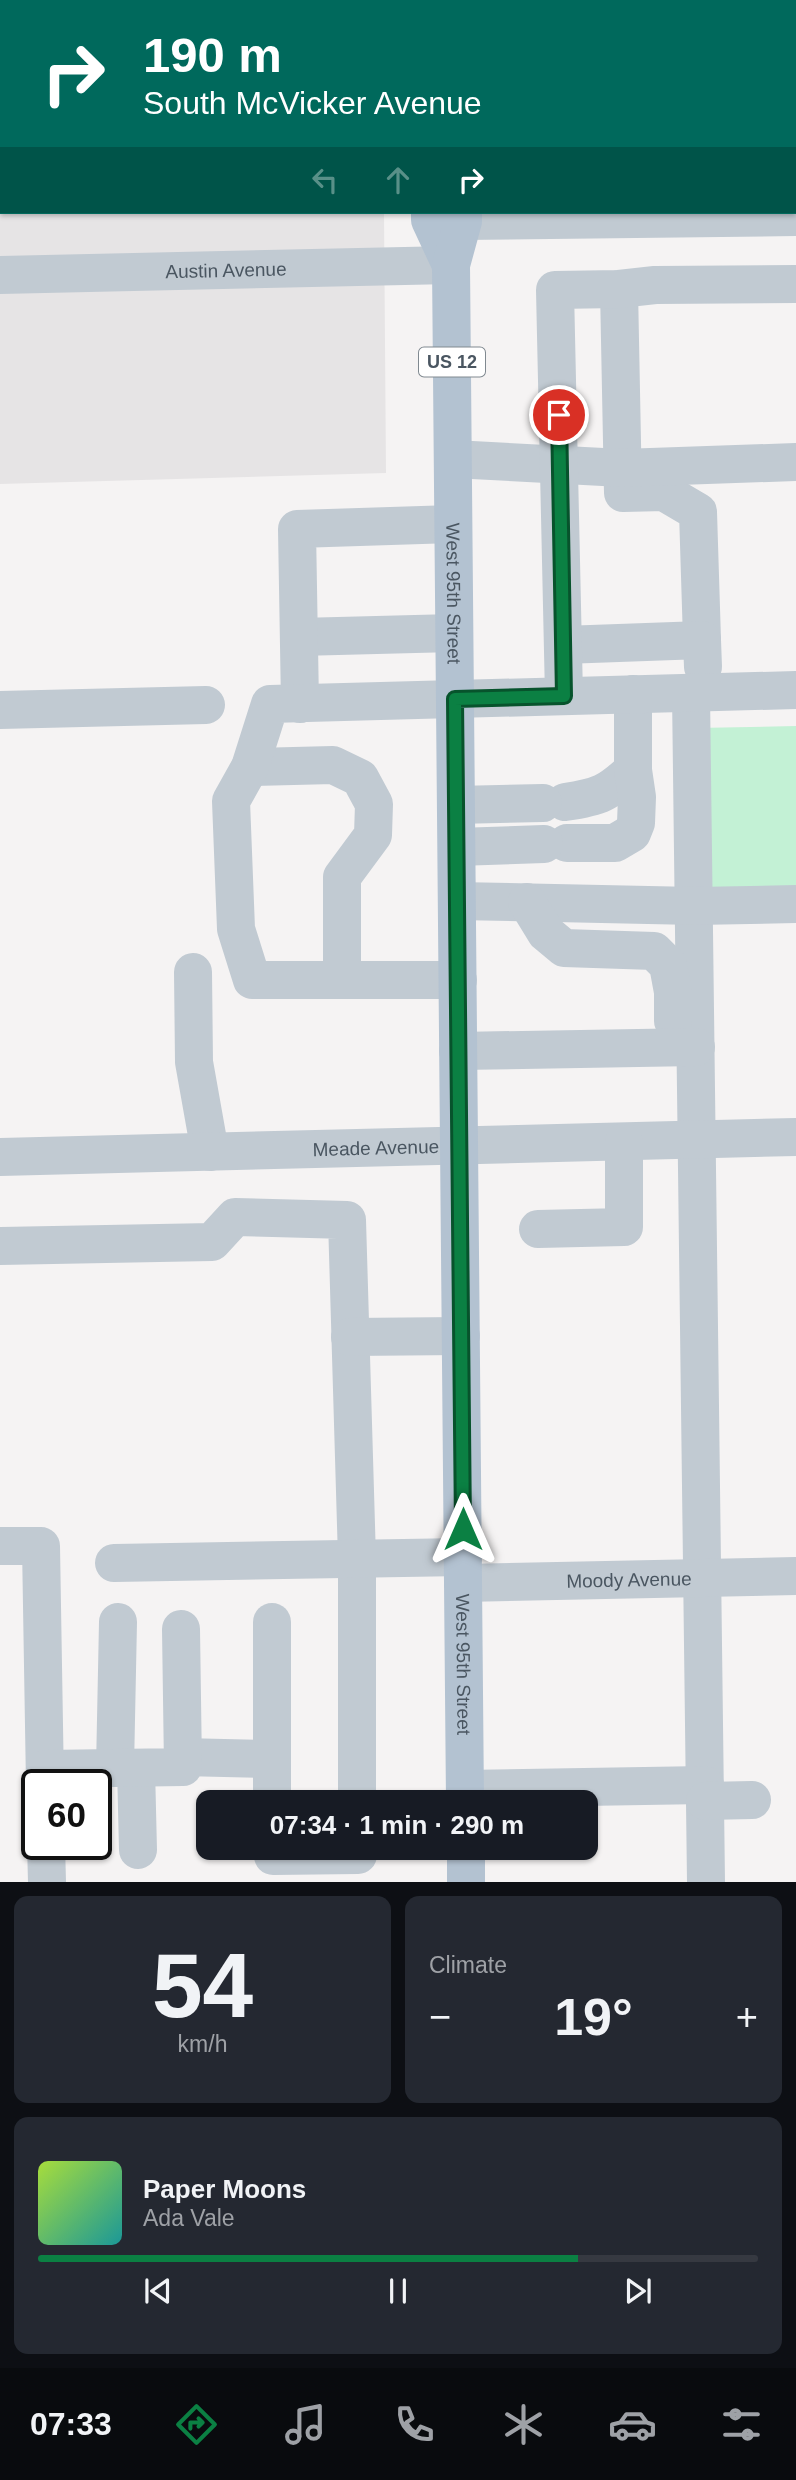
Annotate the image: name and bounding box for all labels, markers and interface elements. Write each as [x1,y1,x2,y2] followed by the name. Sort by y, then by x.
[28,28,119,119] icon: right
[143,28,282,82] text: 190 m
[143,85,482,121] text: South McVicker Avenue
[306,161,344,199] icon: left
[379,161,417,199] icon: ahead
[452,161,490,199] icon: right
[165,259,287,282] street label: Austin Avenue
[419,348,485,376] road number: US 12
[529,385,589,445] pin
[540,396,578,434] icon: arrive
[442,523,465,665] street label: West 95th Street
[312,1136,439,1160] street label: Meade Avenue
[426,1492,500,1566] position arrow
[566,1568,692,1592] street label: Moody Avenue
[452,1594,474,1736] street label: West 95th Street
[21,1769,112,1860] speed limit sign: 60
[270,1810,524,1840] text: 07:34 · 1 min · 290 m
[152,1935,253,2036] text: 54
[429,1952,507,1978] text: Climate
[554,1988,633,2046] text: 19°
[429,1996,451,2038] text: −
[736,1996,758,2038] text: +
[178,2031,227,2057] text: km/h
[143,2174,306,2204] text: Paper Moons
[143,2205,235,2231] text: Ada Vale
[139,2272,177,2310] icon: previous
[379,2272,417,2310] icon: pause
[619,2272,657,2310] icon: next
[172,2400,221,2449] icon: directions
[281,2400,330,2449] icon: music
[390,2400,439,2449] icon: phone
[499,2400,548,2449] icon: climate
[608,2400,657,2449] icon: car
[717,2400,766,2449] icon: filters
[30,2406,112,2442] text: 07:33

